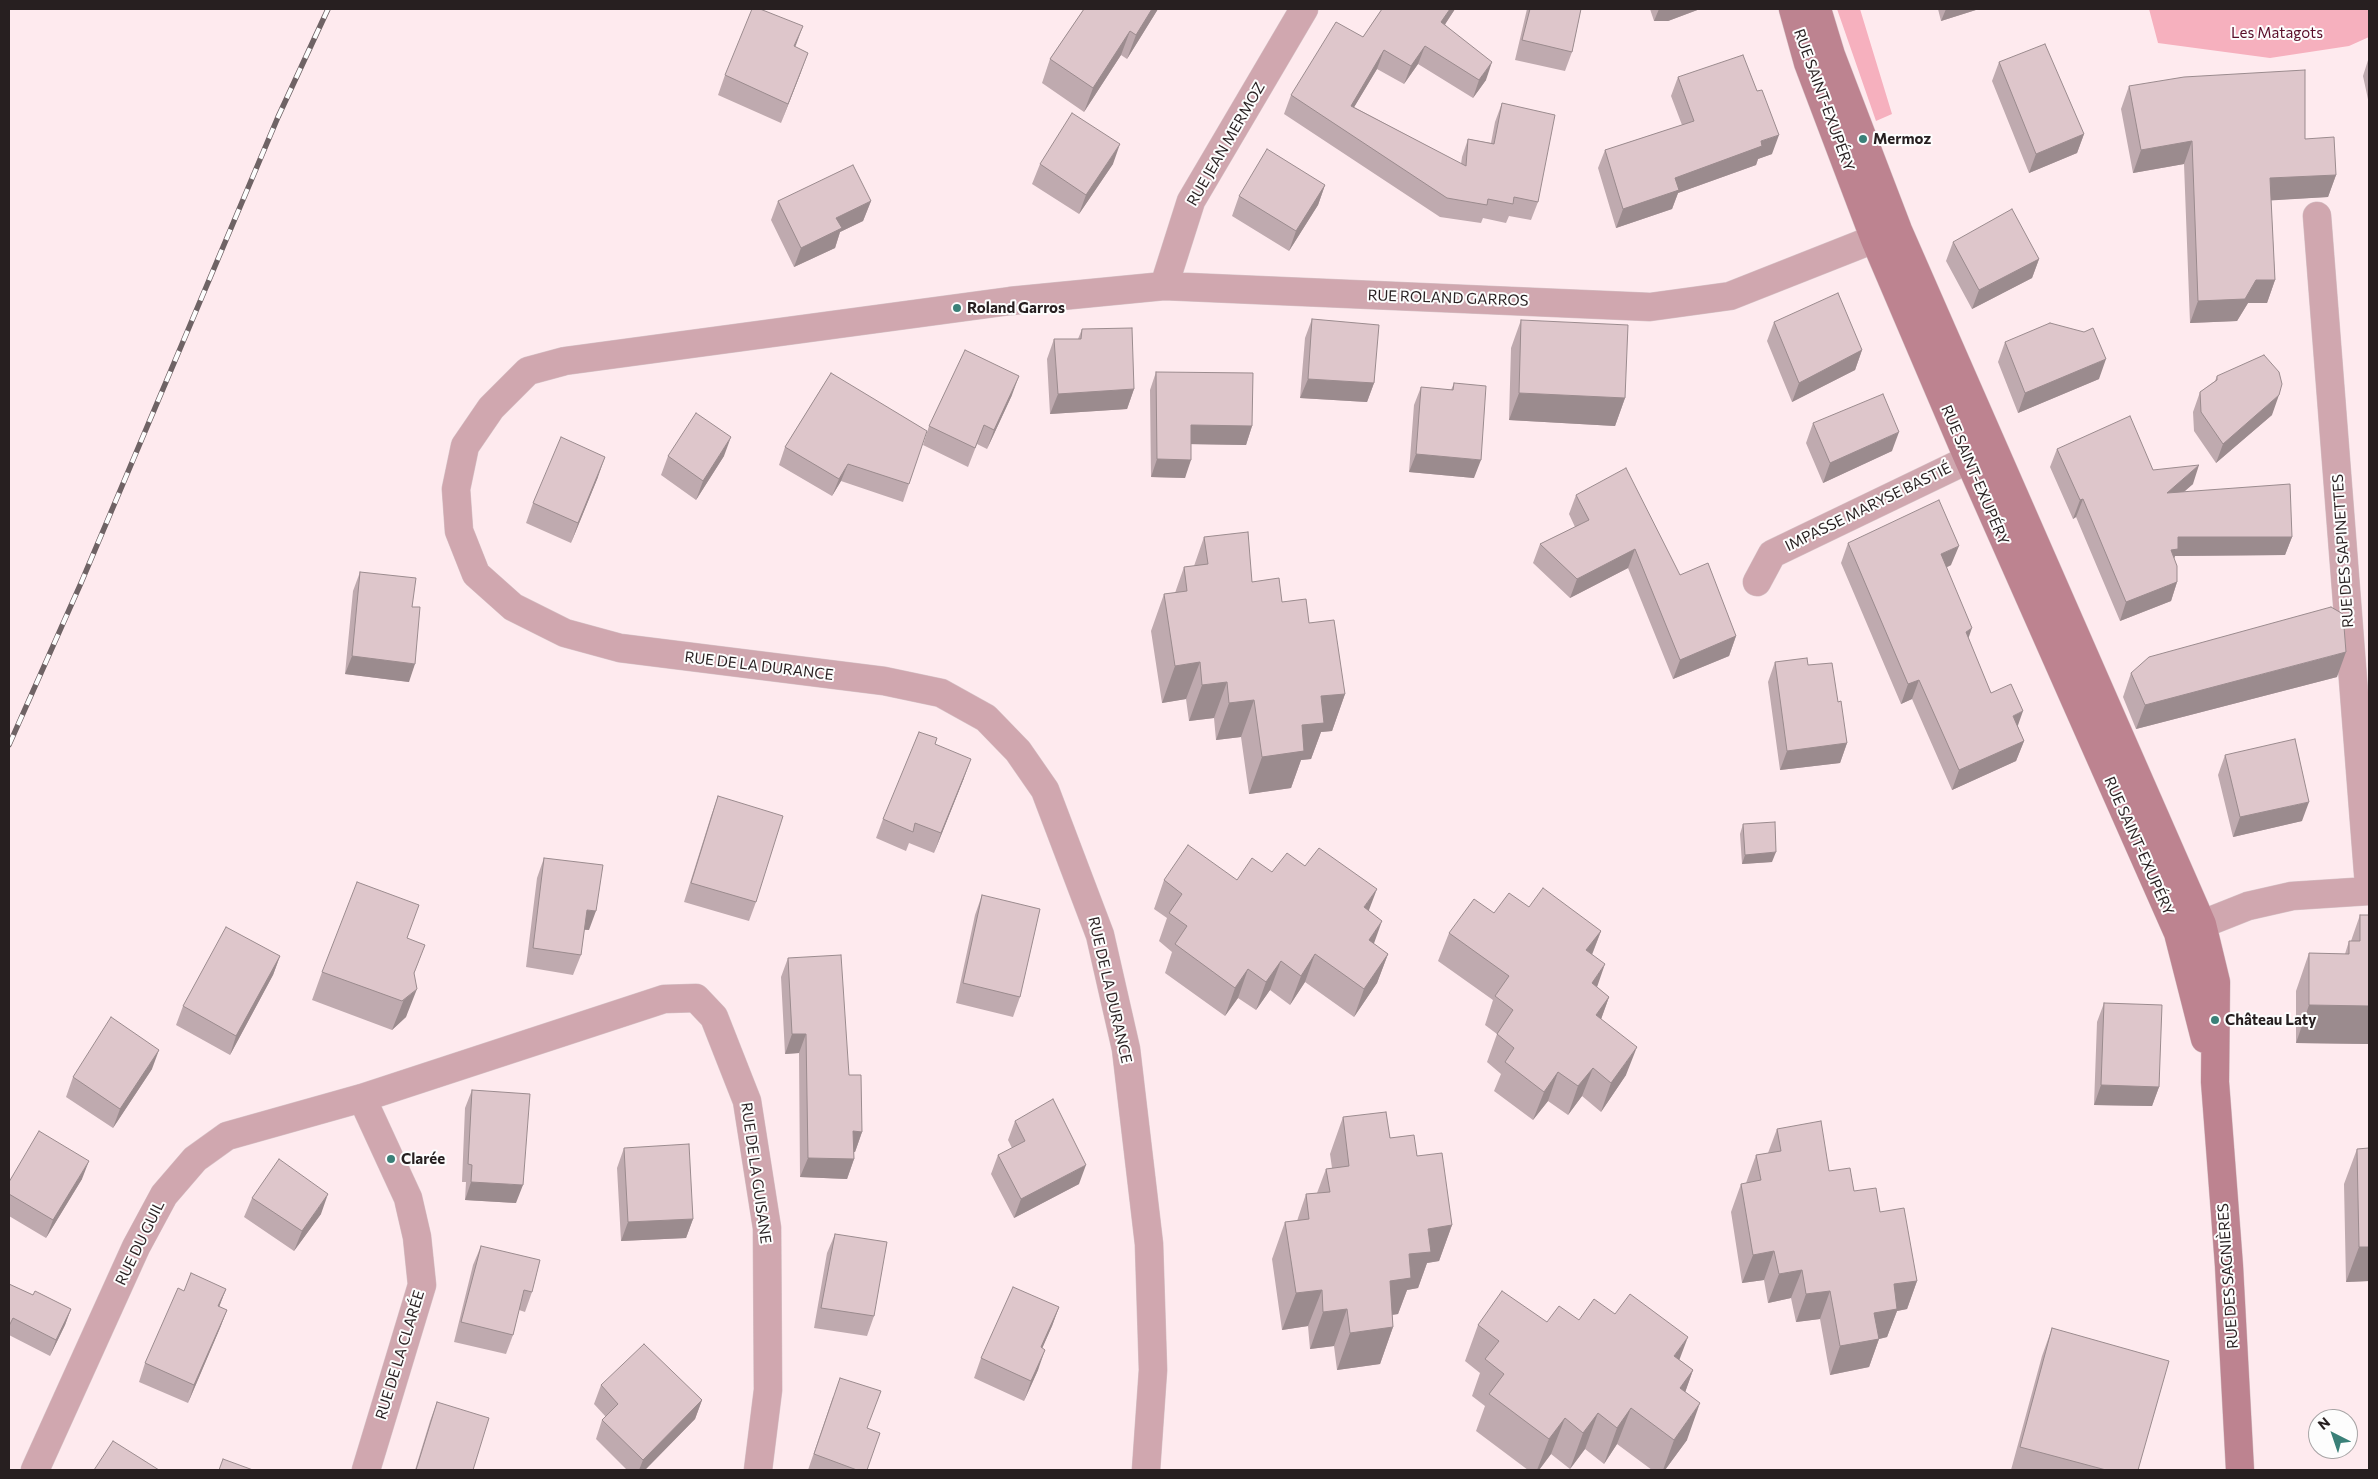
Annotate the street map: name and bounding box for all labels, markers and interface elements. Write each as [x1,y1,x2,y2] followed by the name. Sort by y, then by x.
[2231,24,2323,42] park label: Les Matagots
[1790,26,1858,174] street label: RUE SAINT-EXUPÉRY
[1183,79,1269,209] street label: RUE JEAN MERMOZ
[1873,130,1931,148] place label: Mermoz
[1857,133,1869,145] marker: Mermoz
[1367,286,1529,310] street label: RUE ROLAND GARROS
[967,299,1065,317] place label: Roland Garros
[951,302,963,314] marker: Roland Garros
[1937,402,2013,548] street label: RUE SAINT-EXUPÉRY
[1782,459,1954,555] street label: IMPASSE MARYSE BASTIÉ
[2329,474,2357,628] street label: RUE DES SAPINETTES
[683,648,835,684] street label: RUE DE LA DURANCE
[2100,774,2178,918] street label: RUE SAINT-EXUPÉRY
[1084,915,1136,1065] street label: RUE DE LA DURANCE
[2225,1011,2316,1029] place label: Château Laty
[2209,1014,2221,1026] marker: Château Laty
[737,1101,775,1245] street label: RUE DE LA GUISANE
[401,1150,445,1168] place label: Clarée
[385,1153,397,1165] marker: Clarée
[112,1198,168,1288] street label: RUE DU GUIL
[2214,1203,2242,1349] street label: RUE DES SAGNIÈRES
[372,1288,428,1422] street label: RUE DE LA CLARÉE
[2308,1409,2358,1459] north arrow
[2314,1413,2333,1433] text: N

